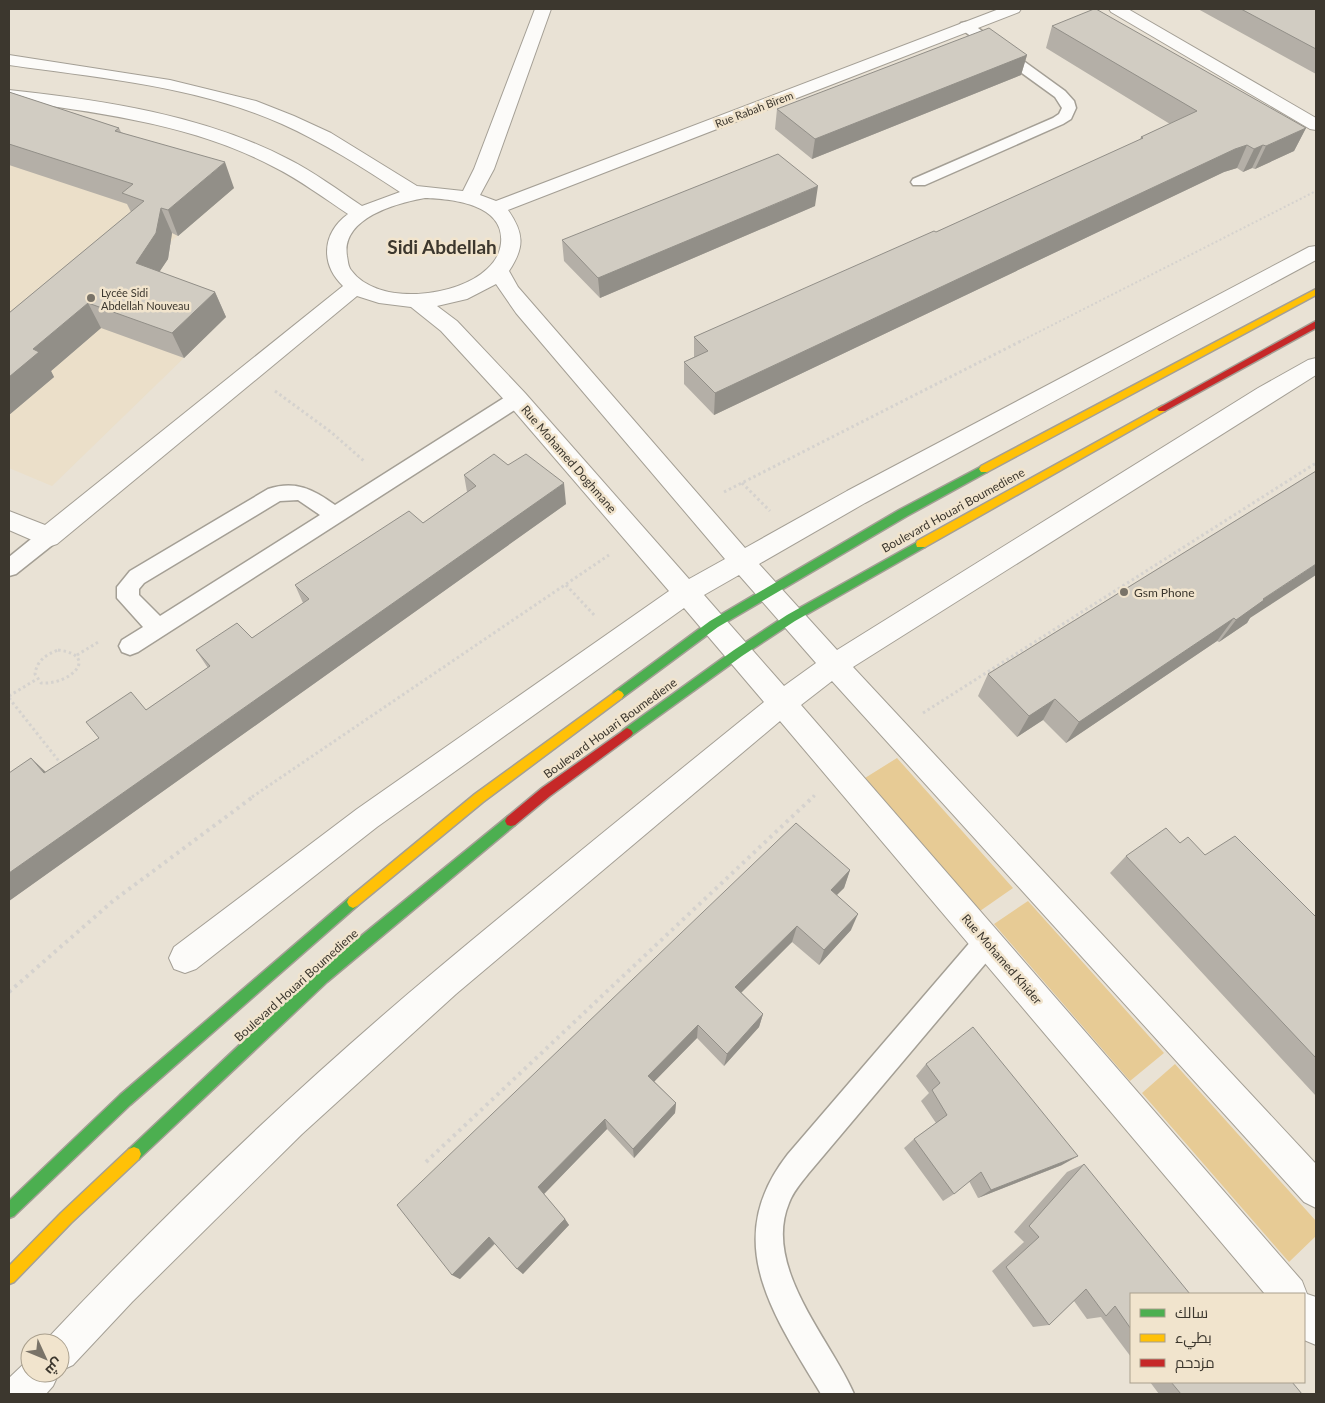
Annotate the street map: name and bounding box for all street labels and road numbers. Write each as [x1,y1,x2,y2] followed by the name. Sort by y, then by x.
[713,88,795,130] street label: Rue Rabah Birem
[518,402,620,516] street label: Rue Mohamed Doghmane
[879,464,1027,556] street label: Boulevard Houari Boumediene
[540,675,680,781] street label: Boulevard Houari Boumediene
[959,911,1046,1008] street label: Rue Mohamed Khider
[231,925,361,1045] street label: Boulevard Houari Boumediene

